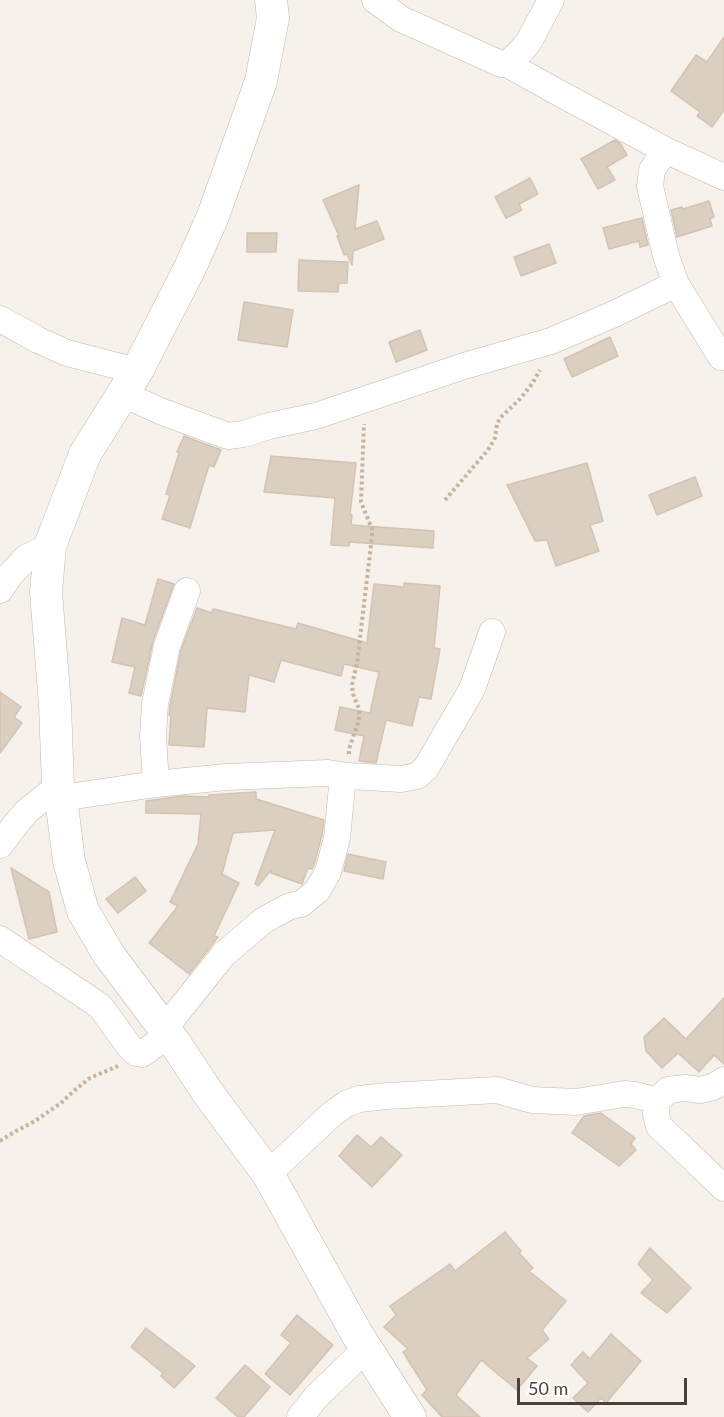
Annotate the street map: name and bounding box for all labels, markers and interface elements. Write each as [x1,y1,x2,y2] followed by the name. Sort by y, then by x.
[520,1366,690,1404] scale bar
[528,1377,568,1399] text: 50 m

